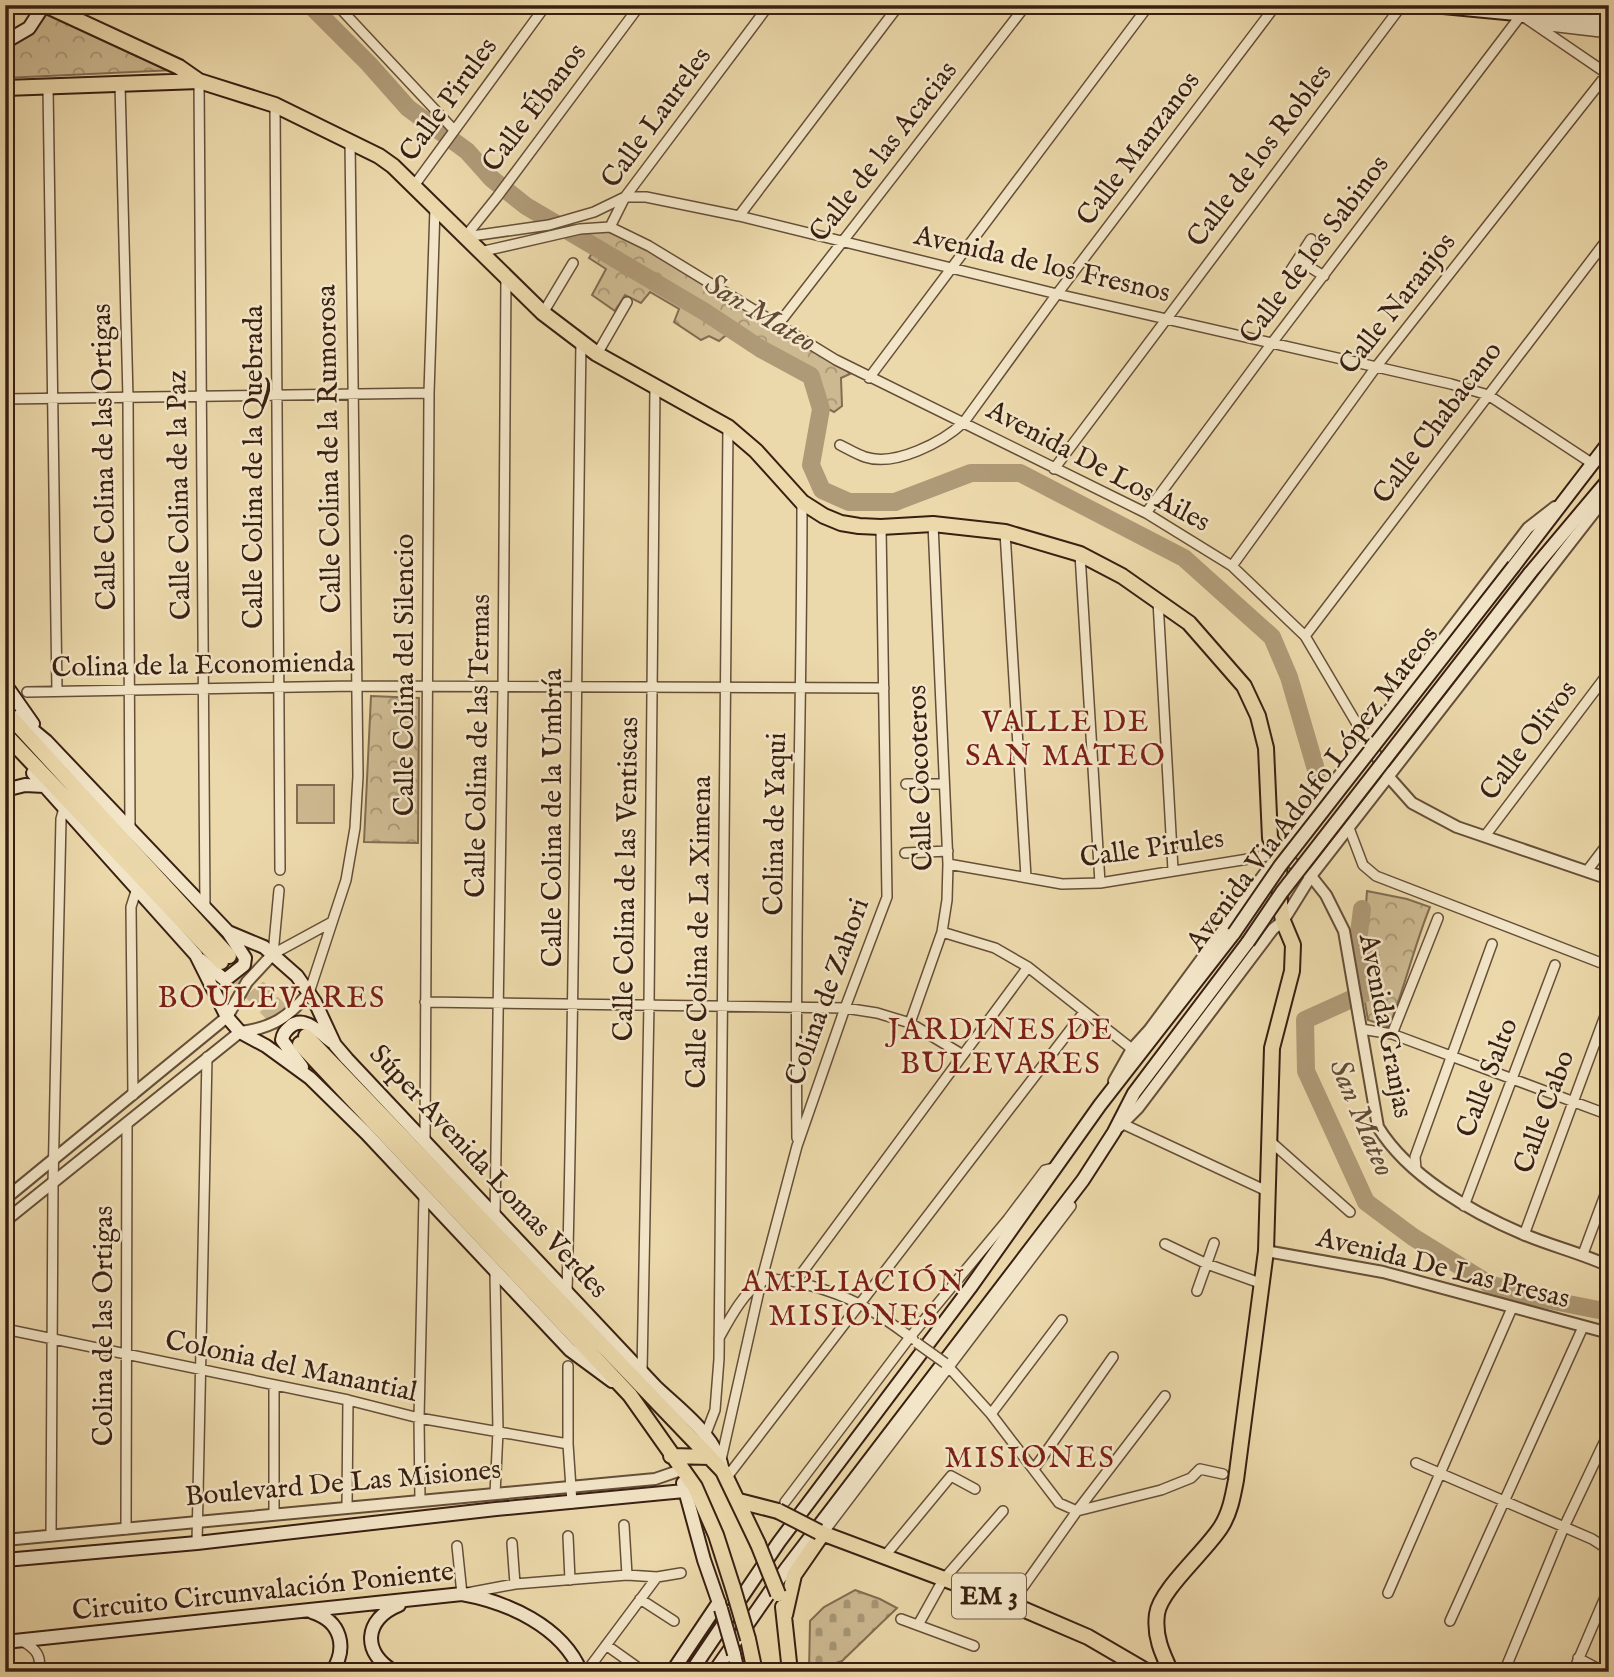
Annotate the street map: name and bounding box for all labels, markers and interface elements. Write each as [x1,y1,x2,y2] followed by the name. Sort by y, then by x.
[392,31,506,169] street label: Calle Pirules
[474,36,595,179] street label: Calle Ébanos
[594,40,720,196] street label: Calle Laureles
[802,54,966,250] street label: Calle de las Acacias
[1180,58,1340,254] street label: Calle de los Robles
[1069,65,1209,233] street label: Calle Manzanos
[1233,149,1397,351] street label: Calle de los Sabinos
[910,218,1173,311] street label: Avenida de los Fresnos
[1332,226,1464,382] street label: Calle Naranjos
[697,266,823,362] water label: San Mateo
[310,283,350,614] street label: Calle Colina de la Rumorosa
[85,303,125,611] street label: Calle Colina de las Ortigas
[237,304,272,629] street label: Calle Colina de la Quebrada
[1365,335,1511,511] street label: Calle Chabacano
[160,369,200,620] street label: Calle Colina de la Paz
[979,393,1216,541] street label: Avenida De Los Ailes
[388,534,423,816] street label: Calle Colina del Silencio
[459,594,499,898] street label: Calle Colina de las Termas
[1178,619,1447,960] street label: Avenida Via Adolfo López Mateos
[51,646,356,686] street label: Colina de la Economienda
[536,668,571,967] street label: Calle Colina de la Umbría
[1472,674,1586,808] street label: Calle Olivos
[900,684,942,872] street label: Calle Cocoteros
[965,704,1167,776] district label: VALLE DE SAN MATEO
[607,716,647,1042] street label: Calle Colina de las Ventiscas
[757,732,795,916] street label: Colina de Yaqui
[680,774,720,1089] street label: Calle Colina de La Ximena
[1078,822,1226,876] street label: Calle Pirules
[778,894,878,1090] street label: Colina de Zahori
[1350,930,1420,1121] street label: Avenida Granjas
[158,980,387,1018] district label: BOULEVARES
[885,1012,1114,1084] district label: JARDINES DE BULEVARES
[1449,1013,1527,1143] street label: Calle Salto
[361,1038,615,1306] street label: Súper Avenida Lomas Verdes
[1507,1046,1583,1178] street label: Calle Cabo
[1319,1054,1403,1182] water label: San Mateo
[87,1206,122,1446] street label: Colina de las Ortigas
[1312,1220,1573,1317] street label: Avenida De Las Presas
[741,1264,966,1336] district label: AMPLIACIÓN MISIONES
[162,1323,421,1411] street label: Colonia del Manantial
[944,1440,1116,1478] district label: MISIONES
[183,1453,503,1515] street label: Boulevard De Las Misiones
[70,1555,456,1629] street label: Circuito Circunvalación Poniente
[952,1574,1026,1618] road number: EM 3

